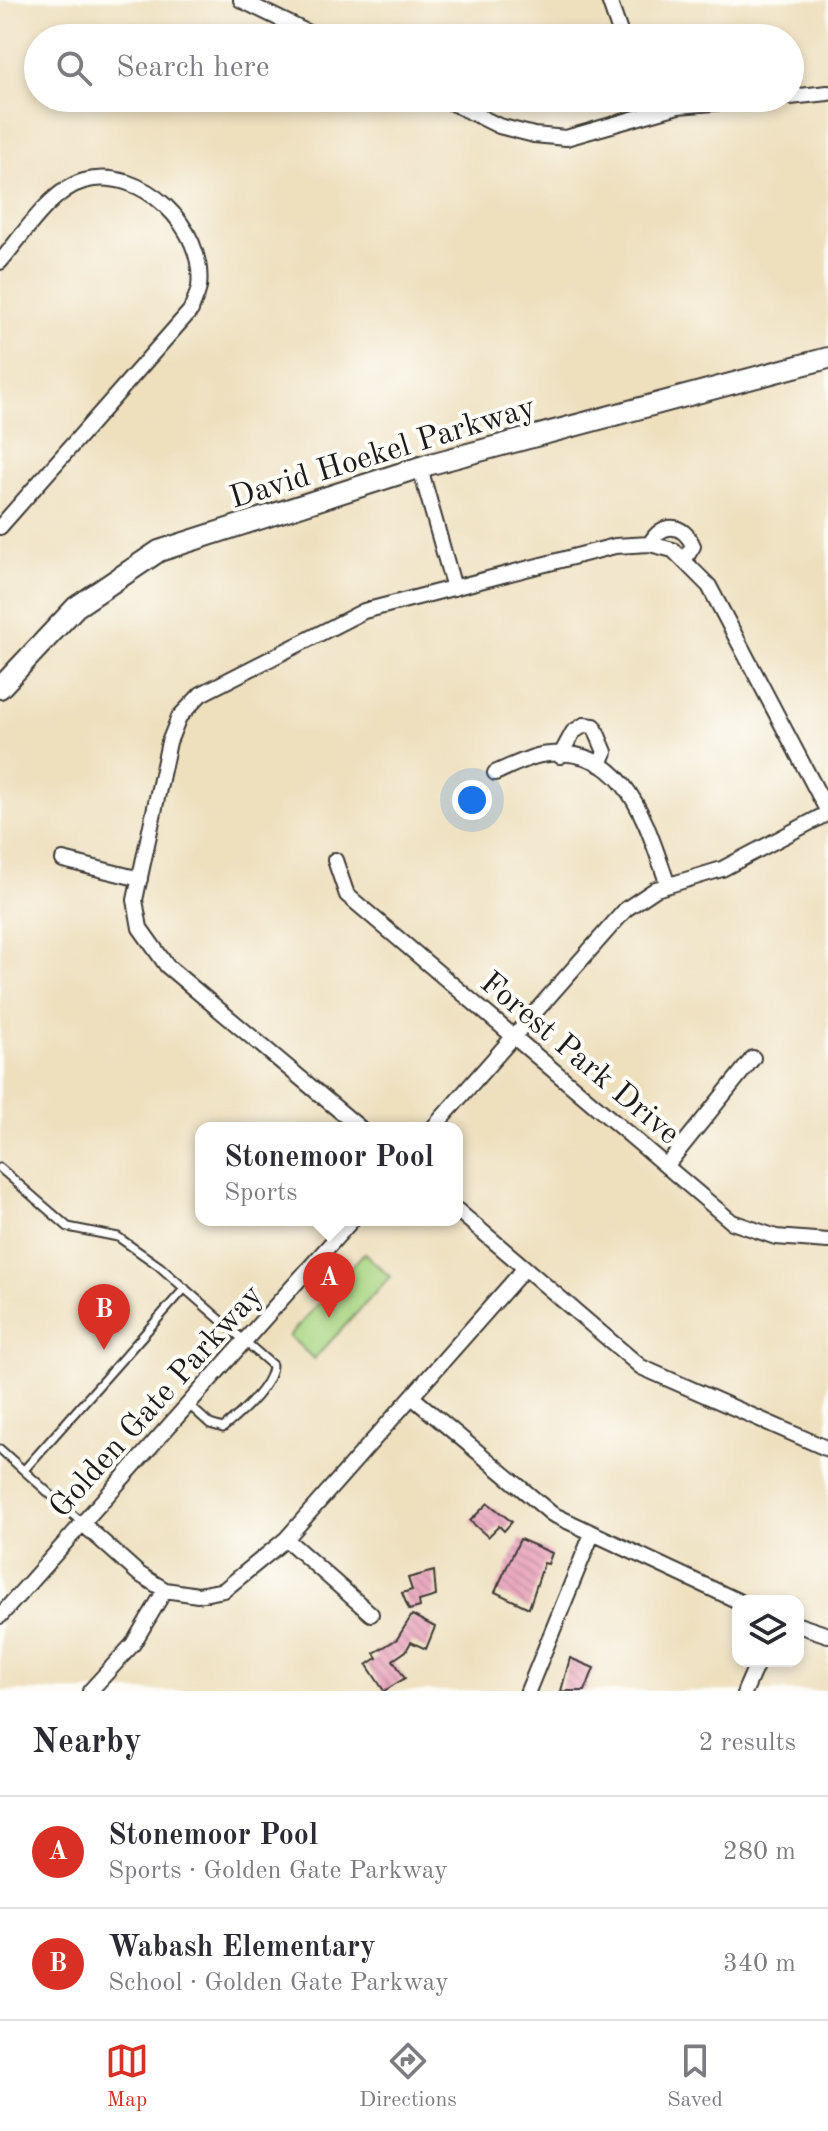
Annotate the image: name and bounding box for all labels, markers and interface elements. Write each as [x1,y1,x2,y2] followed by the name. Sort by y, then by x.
[24,24,804,112] search box
[52,46,96,90] icon: search
[116,53,270,83] text: Search here
[226,392,540,516] street label: David Hoekel Parkway
[452,780,492,820] your location
[473,967,685,1152] street label: Forest Park Drive
[195,1122,463,1226] popup
[224,1143,434,1173] text: Stonemoor Pool
[224,1180,297,1206] text: Sports
[303,1252,355,1318] pin: A
[45,1279,270,1525] street label: Golden Gate Parkway
[78,1284,130,1350] pin: B
[732,1595,804,1667] map controls
[732,1595,804,1667] button: layers
[32,1726,142,1760] text: Nearby
[698,1730,796,1756] text: 2 results
[108,1821,318,1851] text: Stonemoor Pool
[48,1839,68,1865] text: A
[723,1839,796,1865] text: 280 m
[108,1858,448,1884] text: Sports · Golden Gate Parkway
[108,1933,376,1963] text: Wabash Elementary
[49,1951,67,1977] text: B
[723,1951,796,1977] text: 340 m
[108,1970,449,1996] text: School · Golden Gate Parkway
[105,2039,149,2114] tab: Map
[359,2039,457,2114] tab: Directions
[667,2039,723,2114] tab: Saved

